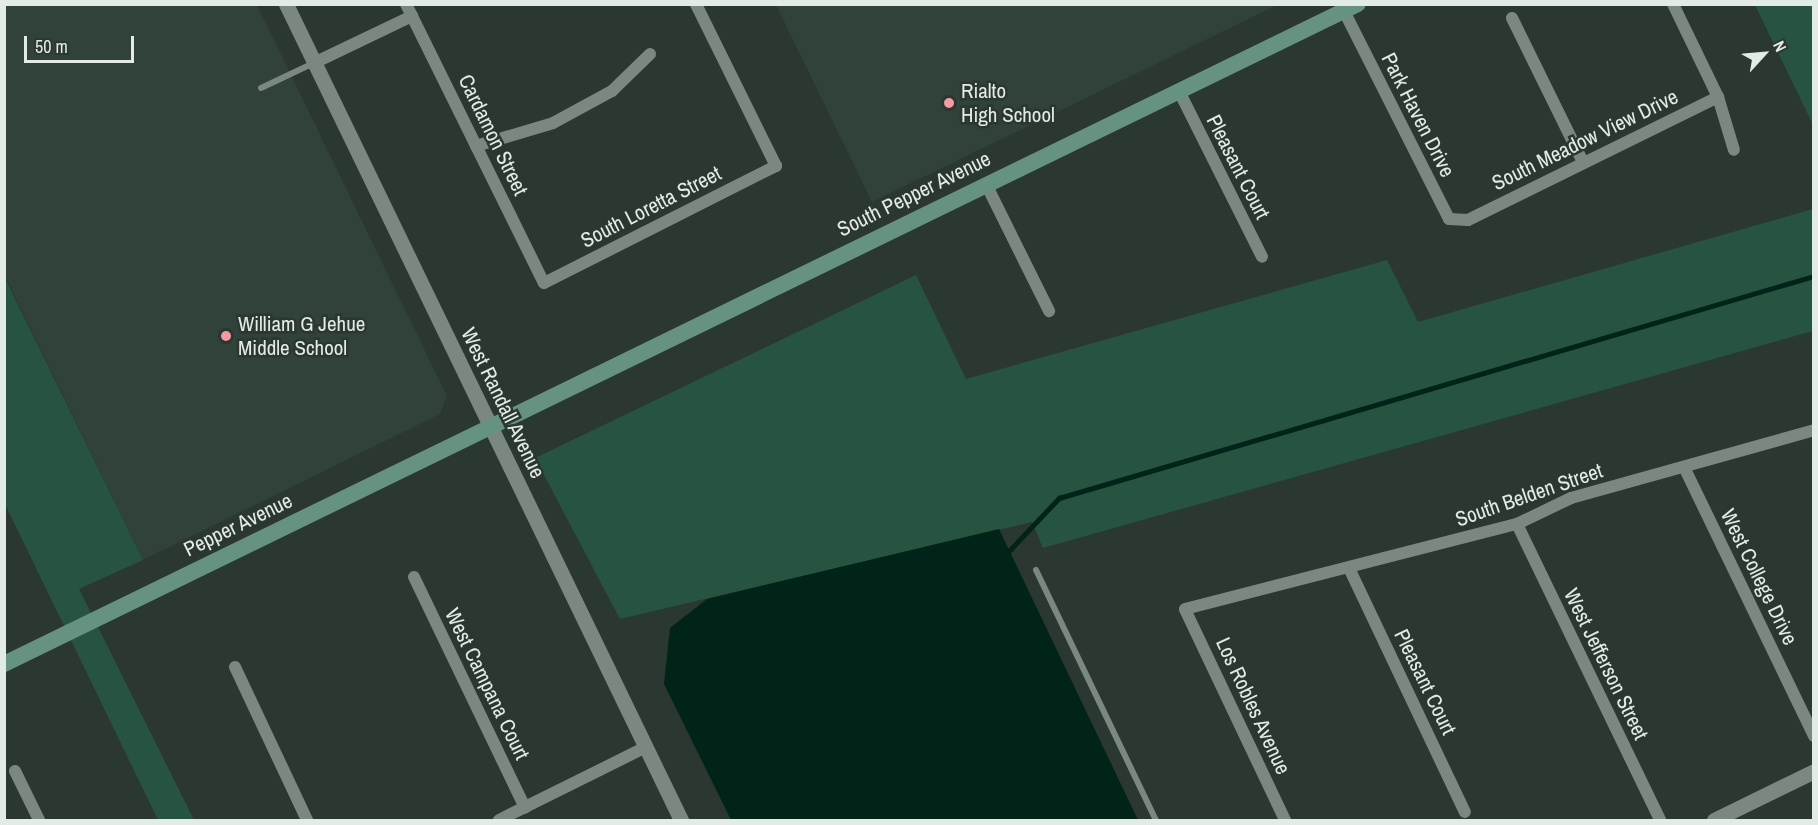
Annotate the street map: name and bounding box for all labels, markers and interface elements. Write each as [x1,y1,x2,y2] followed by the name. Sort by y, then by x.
[27,24,136,62] scale bar
[1734,24,1794,84] north arrow
[35,34,68,59] text: 50 m
[1768,37,1792,55] text: N
[1376,49,1460,181] street label: Park Haven Drive
[453,71,533,199] street label: Cardamon Street
[961,78,1055,128] place label: Rialto High School
[1488,84,1682,196] street label: South Meadow View Drive
[942,96,956,110] marker: Rialto High School
[1201,111,1275,223] street label: Pleasant Court
[833,146,995,242] street label: South Pepper Avenue
[577,161,725,253] street label: South Loretta Street
[238,311,365,361] place label: William G Jehue Middle School
[456,323,550,483] street label: West Randall Avenue
[219,329,233,343] marker: William G Jehue Middle School
[1452,458,1606,532] street label: South Belden Street
[179,488,297,562] street label: Pepper Avenue
[1715,505,1803,649] street label: West College Drive
[1559,584,1653,744] street label: West Jefferson Street
[439,604,535,764] street label: West Campana Court
[1389,625,1461,739] street label: Pleasant Court
[1210,633,1296,779] street label: Los Robles Avenue

